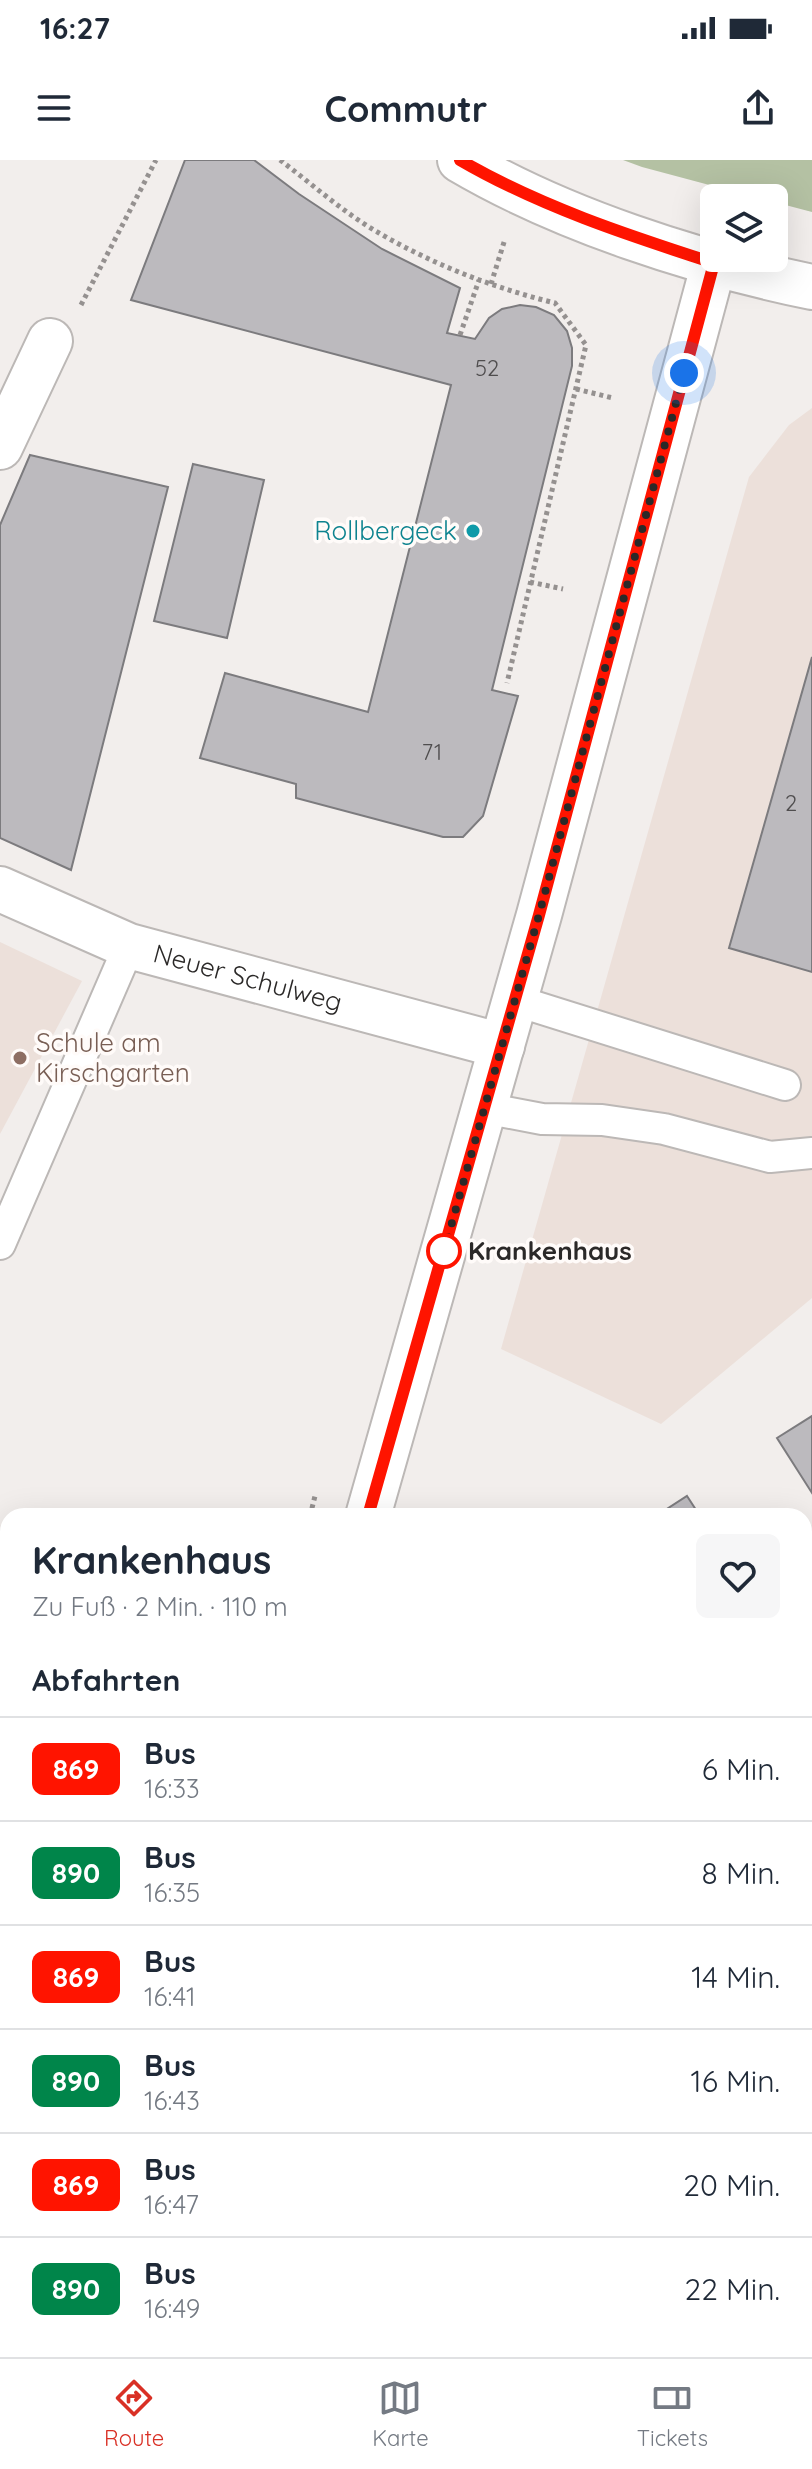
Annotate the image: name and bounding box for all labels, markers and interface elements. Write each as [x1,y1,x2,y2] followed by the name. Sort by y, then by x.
[40,9,110,47] text: 16:27
[32,86,76,130] icon: menu
[325,86,487,131] text: Commutr
[736,86,780,130] icon: share
[700,184,788,272] map controls
[700,184,788,272] button: layers
[664,353,704,393] your location
[475,354,499,382] house number: 52
[314,514,457,547] place label: Rollbergeck
[464,522,482,540] marker: Rollbergeck
[422,738,442,766] house number: 71
[785,789,797,817] house number: 2
[150,936,346,1018] street label: Neuer Schulweg
[36,1026,190,1089] place label: Schule am Kirschgarten
[11,1049,29,1067] marker: Schule am Kirschgarten
[427,1234,461,1268] marker: Krankenhaus
[468,1234,632,1267] place label: Krankenhaus
[696,1534,780,1618] button: heart
[32,1536,271,1584] text: Krankenhaus
[32,1590,288,1623] text: Zu Fuß · 2 Min. · 110 m
[32,1661,180,1699] text: Abfahrten
[144,1734,196,1772] text: Bus
[702,1750,780,1788] text: 6 Min.
[53,1751,99,1786] text: 869
[144,1772,200,1805] text: 16:33
[144,1838,196,1876] text: Bus
[702,1854,780,1892] text: 8 Min.
[52,1855,100,1890] text: 890
[144,1876,200,1909] text: 16:35
[144,1942,196,1980] text: Bus
[691,1958,780,1996] text: 14 Min.
[53,1959,99,1994] text: 869
[144,1980,196,2013] text: 16:41
[144,2046,196,2084] text: Bus
[691,2062,780,2100] text: 16 Min.
[52,2063,100,2098] text: 890
[144,2084,200,2117] text: 16:43
[144,2150,196,2188] text: Bus
[683,2166,780,2204] text: 20 Min.
[53,2167,99,2202] text: 869
[144,2188,199,2221] text: 16:47
[144,2254,196,2292] text: Bus
[685,2270,780,2308] text: 22 Min.
[52,2271,100,2306] text: 890
[144,2292,200,2325] text: 16:49
[104,2376,164,2452] tab: Route
[372,2376,429,2452] tab: Karte
[637,2376,708,2452] tab: Tickets

